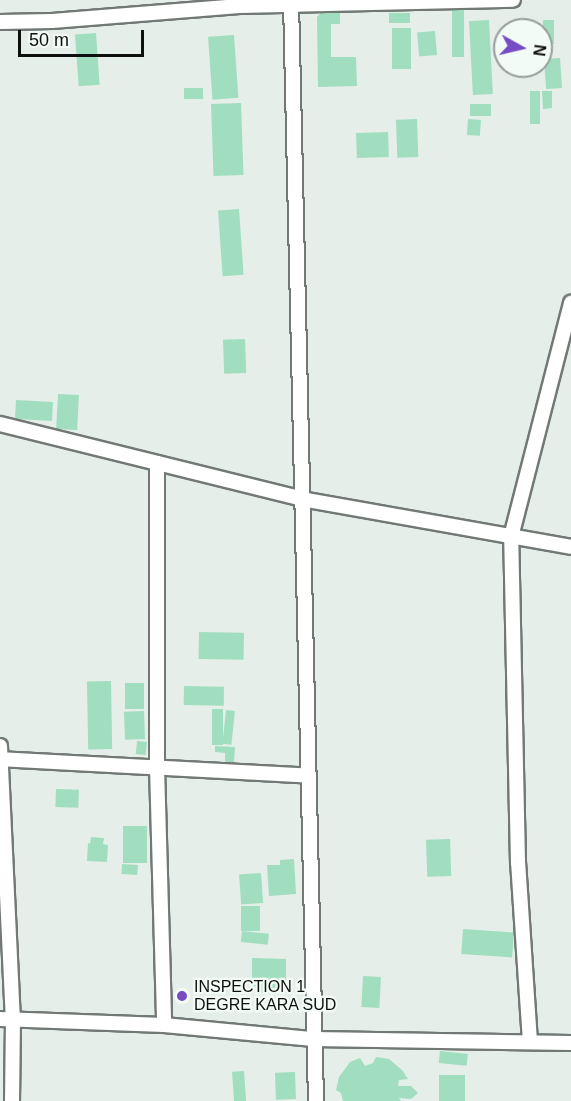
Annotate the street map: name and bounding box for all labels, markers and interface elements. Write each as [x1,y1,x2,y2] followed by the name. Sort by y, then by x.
[21,18,147,56] scale bar
[493,18,553,78] north arrow
[29,30,69,50] text: 50 m
[530,43,549,57] text: N
[194,977,337,1015] place label: INSPECTION 1 DEGRE KARA SUD
[175,989,189,1003] marker: INSPECTION 1 DEGRE KARA SUD

